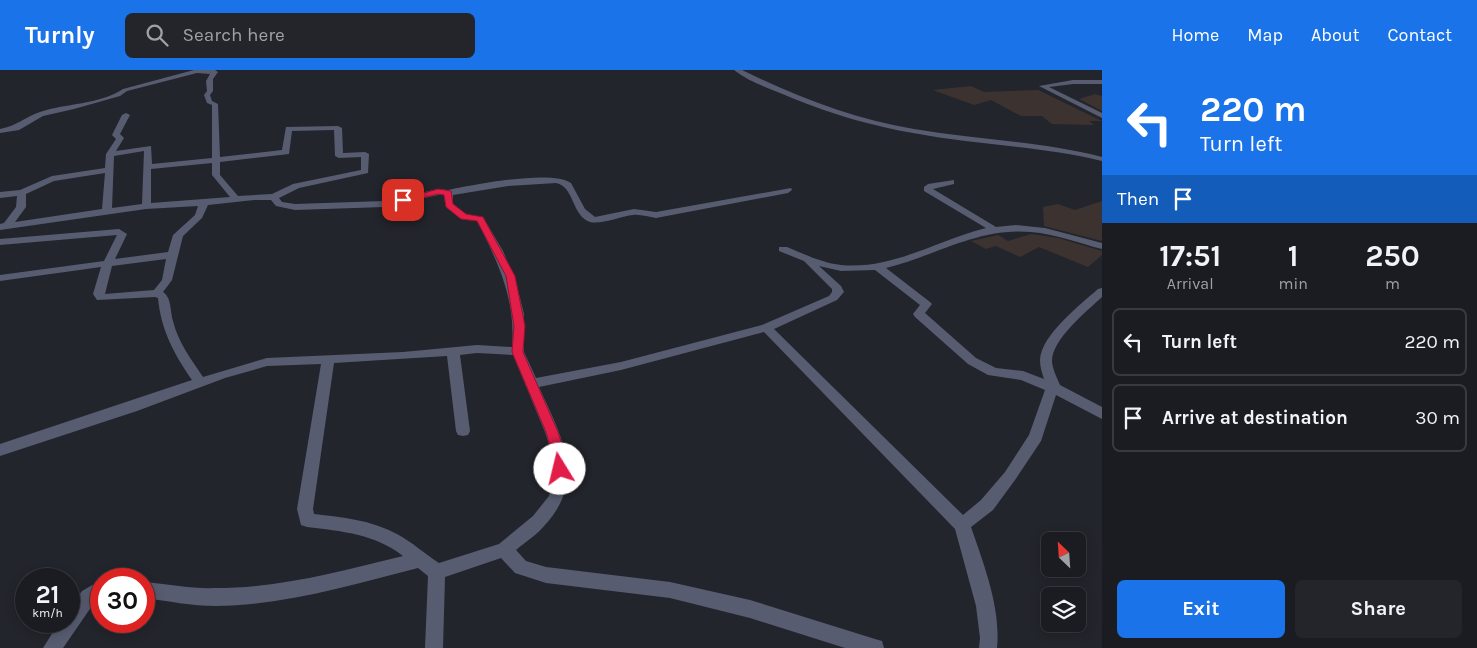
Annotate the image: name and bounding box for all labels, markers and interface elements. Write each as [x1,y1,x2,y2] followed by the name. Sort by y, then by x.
[125,13,475,58] search box
[25,21,95,49] text: Turnly
[143,21,171,49] icon: search
[183,24,285,46] text: Search here
[1171,24,1219,46] text: Home
[1247,24,1283,46] text: Map
[1311,24,1360,46] text: About
[1388,24,1452,46] text: Contact
[1200,89,1307,130] text: 220 m
[1117,90,1182,155] icon: left
[1200,131,1283,157] text: Turn left
[382,179,424,221] pin
[1169,185,1197,213] icon: arrive
[389,186,417,214] icon: arrive
[1117,188,1159,210] text: Then
[1159,238,1221,274] text: 17:51
[1288,238,1298,274] text: 1
[1365,238,1420,274] text: 250
[1167,274,1214,293] text: Arrival
[1278,274,1308,293] text: min
[1385,274,1400,293] text: m
[1119,328,1147,356] icon: left
[1162,331,1237,353] text: Turn left
[1404,331,1460,353] text: 220 m
[1119,404,1147,432] icon: arrive
[1162,407,1348,429] text: Arrive at destination
[1415,407,1460,429] text: 30 m
[533,442,585,494] position arrow
[1041,532,1086,578] north arrow
[1041,532,1086,632] map controls
[90,568,155,633] speed limit sign: 30
[35,580,60,609] text: 21
[1117,580,1285,638] button: Exit
[1295,580,1462,638] button: Share
[1041,587,1086,632] button: layers
[32,606,63,620] text: km/h

